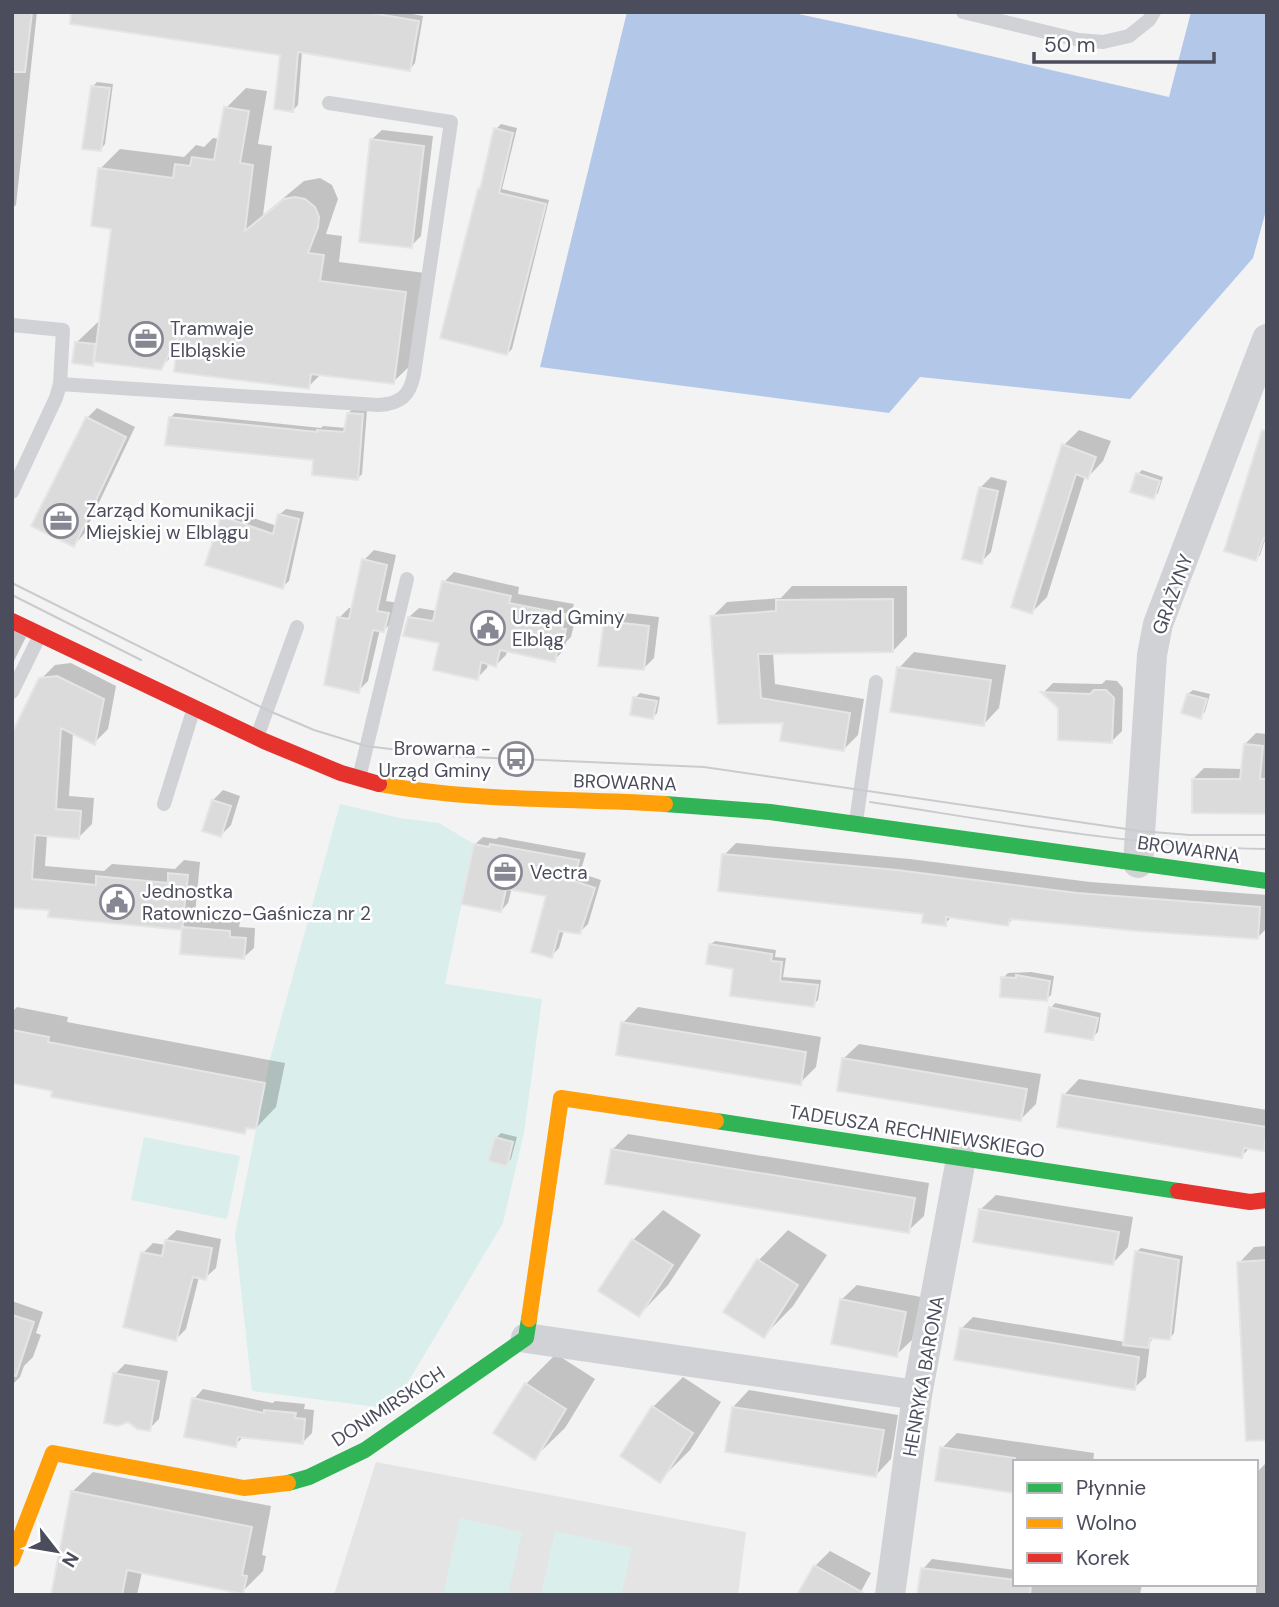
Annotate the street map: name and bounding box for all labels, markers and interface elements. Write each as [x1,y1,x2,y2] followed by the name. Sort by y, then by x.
[1034,21,1214,65] scale bar
[1044,31,1095,59] text: 50 m
[170,316,254,363] place label: Tramwaje Elbląskie
[127,320,165,358] office icon: Tramwaje Elbląskie
[86,498,255,545] place label: Zarząd Komunikacji Miejskiej w Elblągu
[42,502,80,540] office icon: Zarząd Komunikacji Miejskiej w Elblągu
[1146,551,1199,638] street label: GRAŻYNY
[512,605,625,652] place label: Urząd Gminy Elbląg
[469,609,507,647] public building icon: Urząd Gminy Elbląg
[378,736,491,783] place label: Browarna - Urząd Gminy
[497,740,535,778] bus stop icon: Browarna - Urząd Gminy
[573,768,678,797] street label: BROWARNA
[1136,830,1242,869] street label: BROWARNA
[486,853,524,891] office icon: Vectra
[530,860,588,885] place label: Vectra
[142,879,371,926] place label: Jednostka Ratowniczo-Gaśnicza nr 2
[98,883,136,921] public building icon: Jednostka Ratowniczo-Gaśnicza nr 2
[787,1099,1046,1164] street label: TADEUSZA RECHNIEWSKIEGO
[897,1293,950,1458] street label: HENRYKA BARONA
[327,1360,450,1452] street label: DONIMIRSKICH
[1013,1460,1258,1586] legend
[1076,1474,1146,1502] text: Płynnie
[1076,1509,1137,1537] text: Wolno
[21,1516,91,1586] north arrow
[1076,1544,1130,1572] text: Korek
[56,1547,84,1572] text: N

